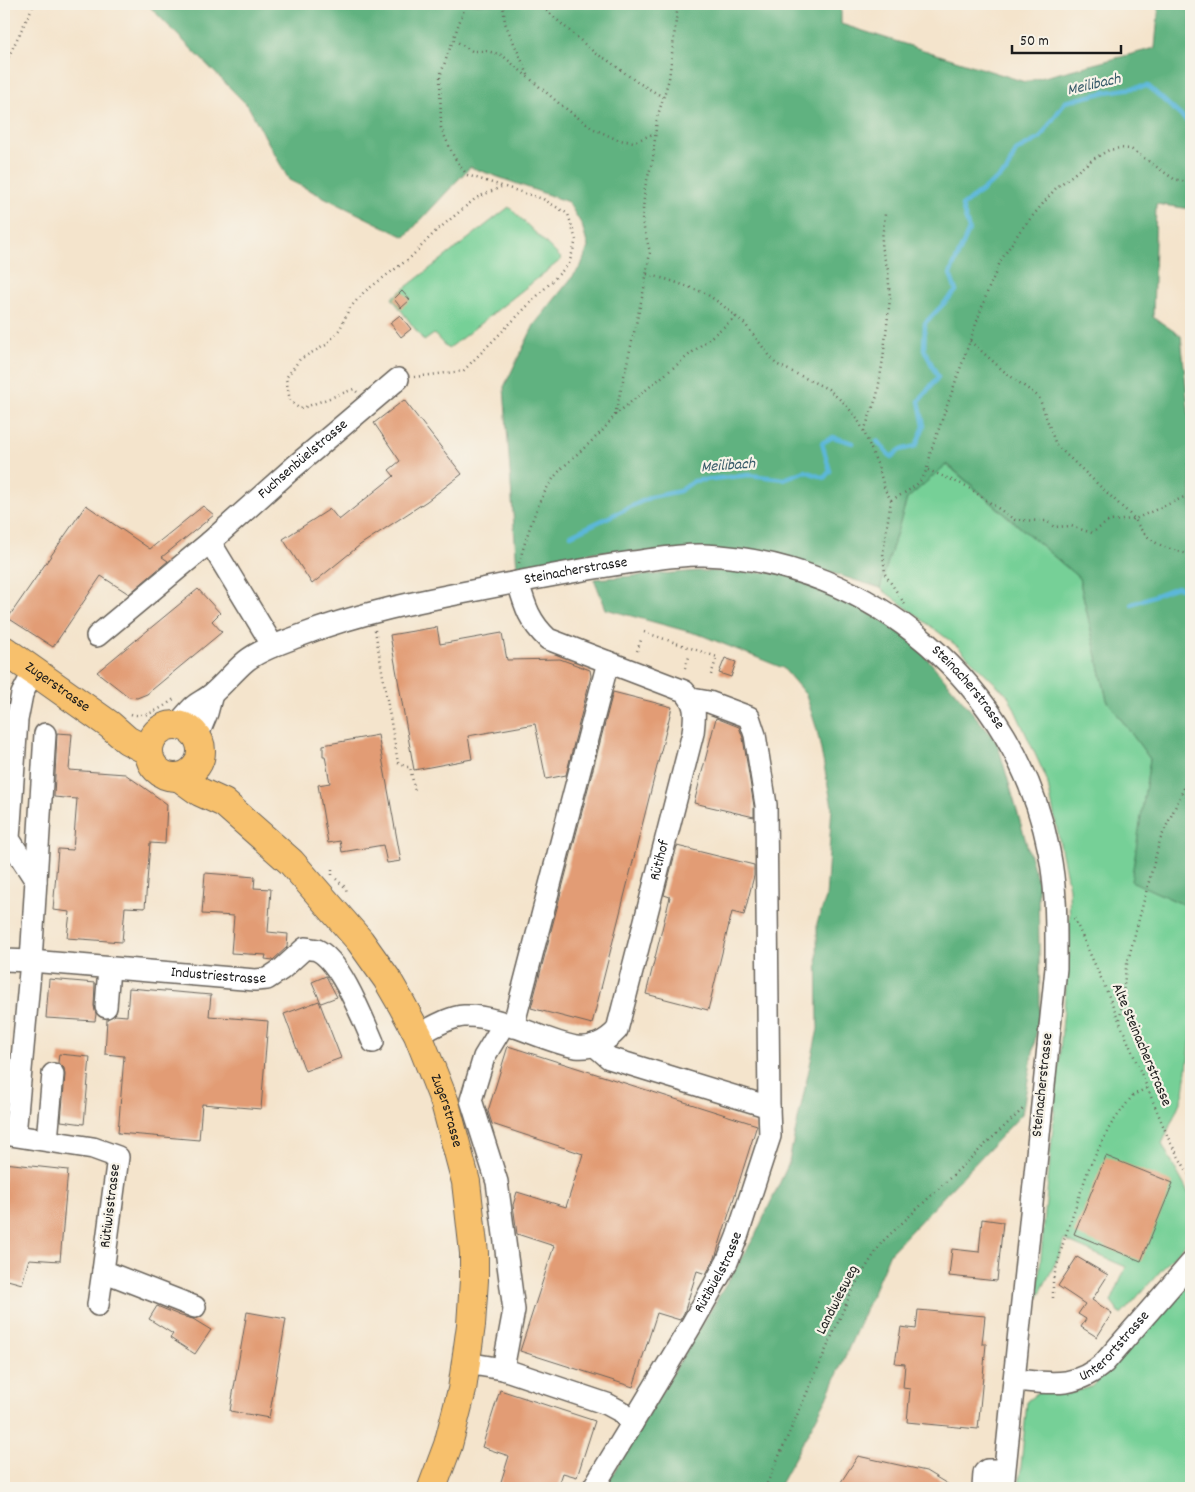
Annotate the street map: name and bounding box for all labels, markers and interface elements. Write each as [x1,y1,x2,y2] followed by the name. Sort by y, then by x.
[1012,22,1121,54] scale bar
[1020,31,1049,53] text: 50 m
[1065,68,1124,102] water label: Meilibach
[253,414,353,505] street label: Fuchsenbüelstrasse
[700,453,757,479] water label: Meilibach
[522,552,629,591] street label: Steinacherstrasse
[926,641,1010,734] street label: Steinacherstrasse
[20,657,95,719] street label: Zugerstrasse
[645,837,676,883] street label: Rütihof
[170,962,267,991] street label: Industriestrasse
[1105,980,1177,1110] street label: Alte Steinacherstrasse
[1027,1032,1059,1138] street label: Steinacherstrasse
[424,1071,467,1150] street label: Zugerstrasse
[95,1162,127,1249] street label: Rütiwisstrasse
[689,1229,749,1317] street label: Rütibüelstrasse
[811,1261,865,1339] street label: Landwiesweg
[1076,1306,1156,1388] street label: Unterortstrasse

